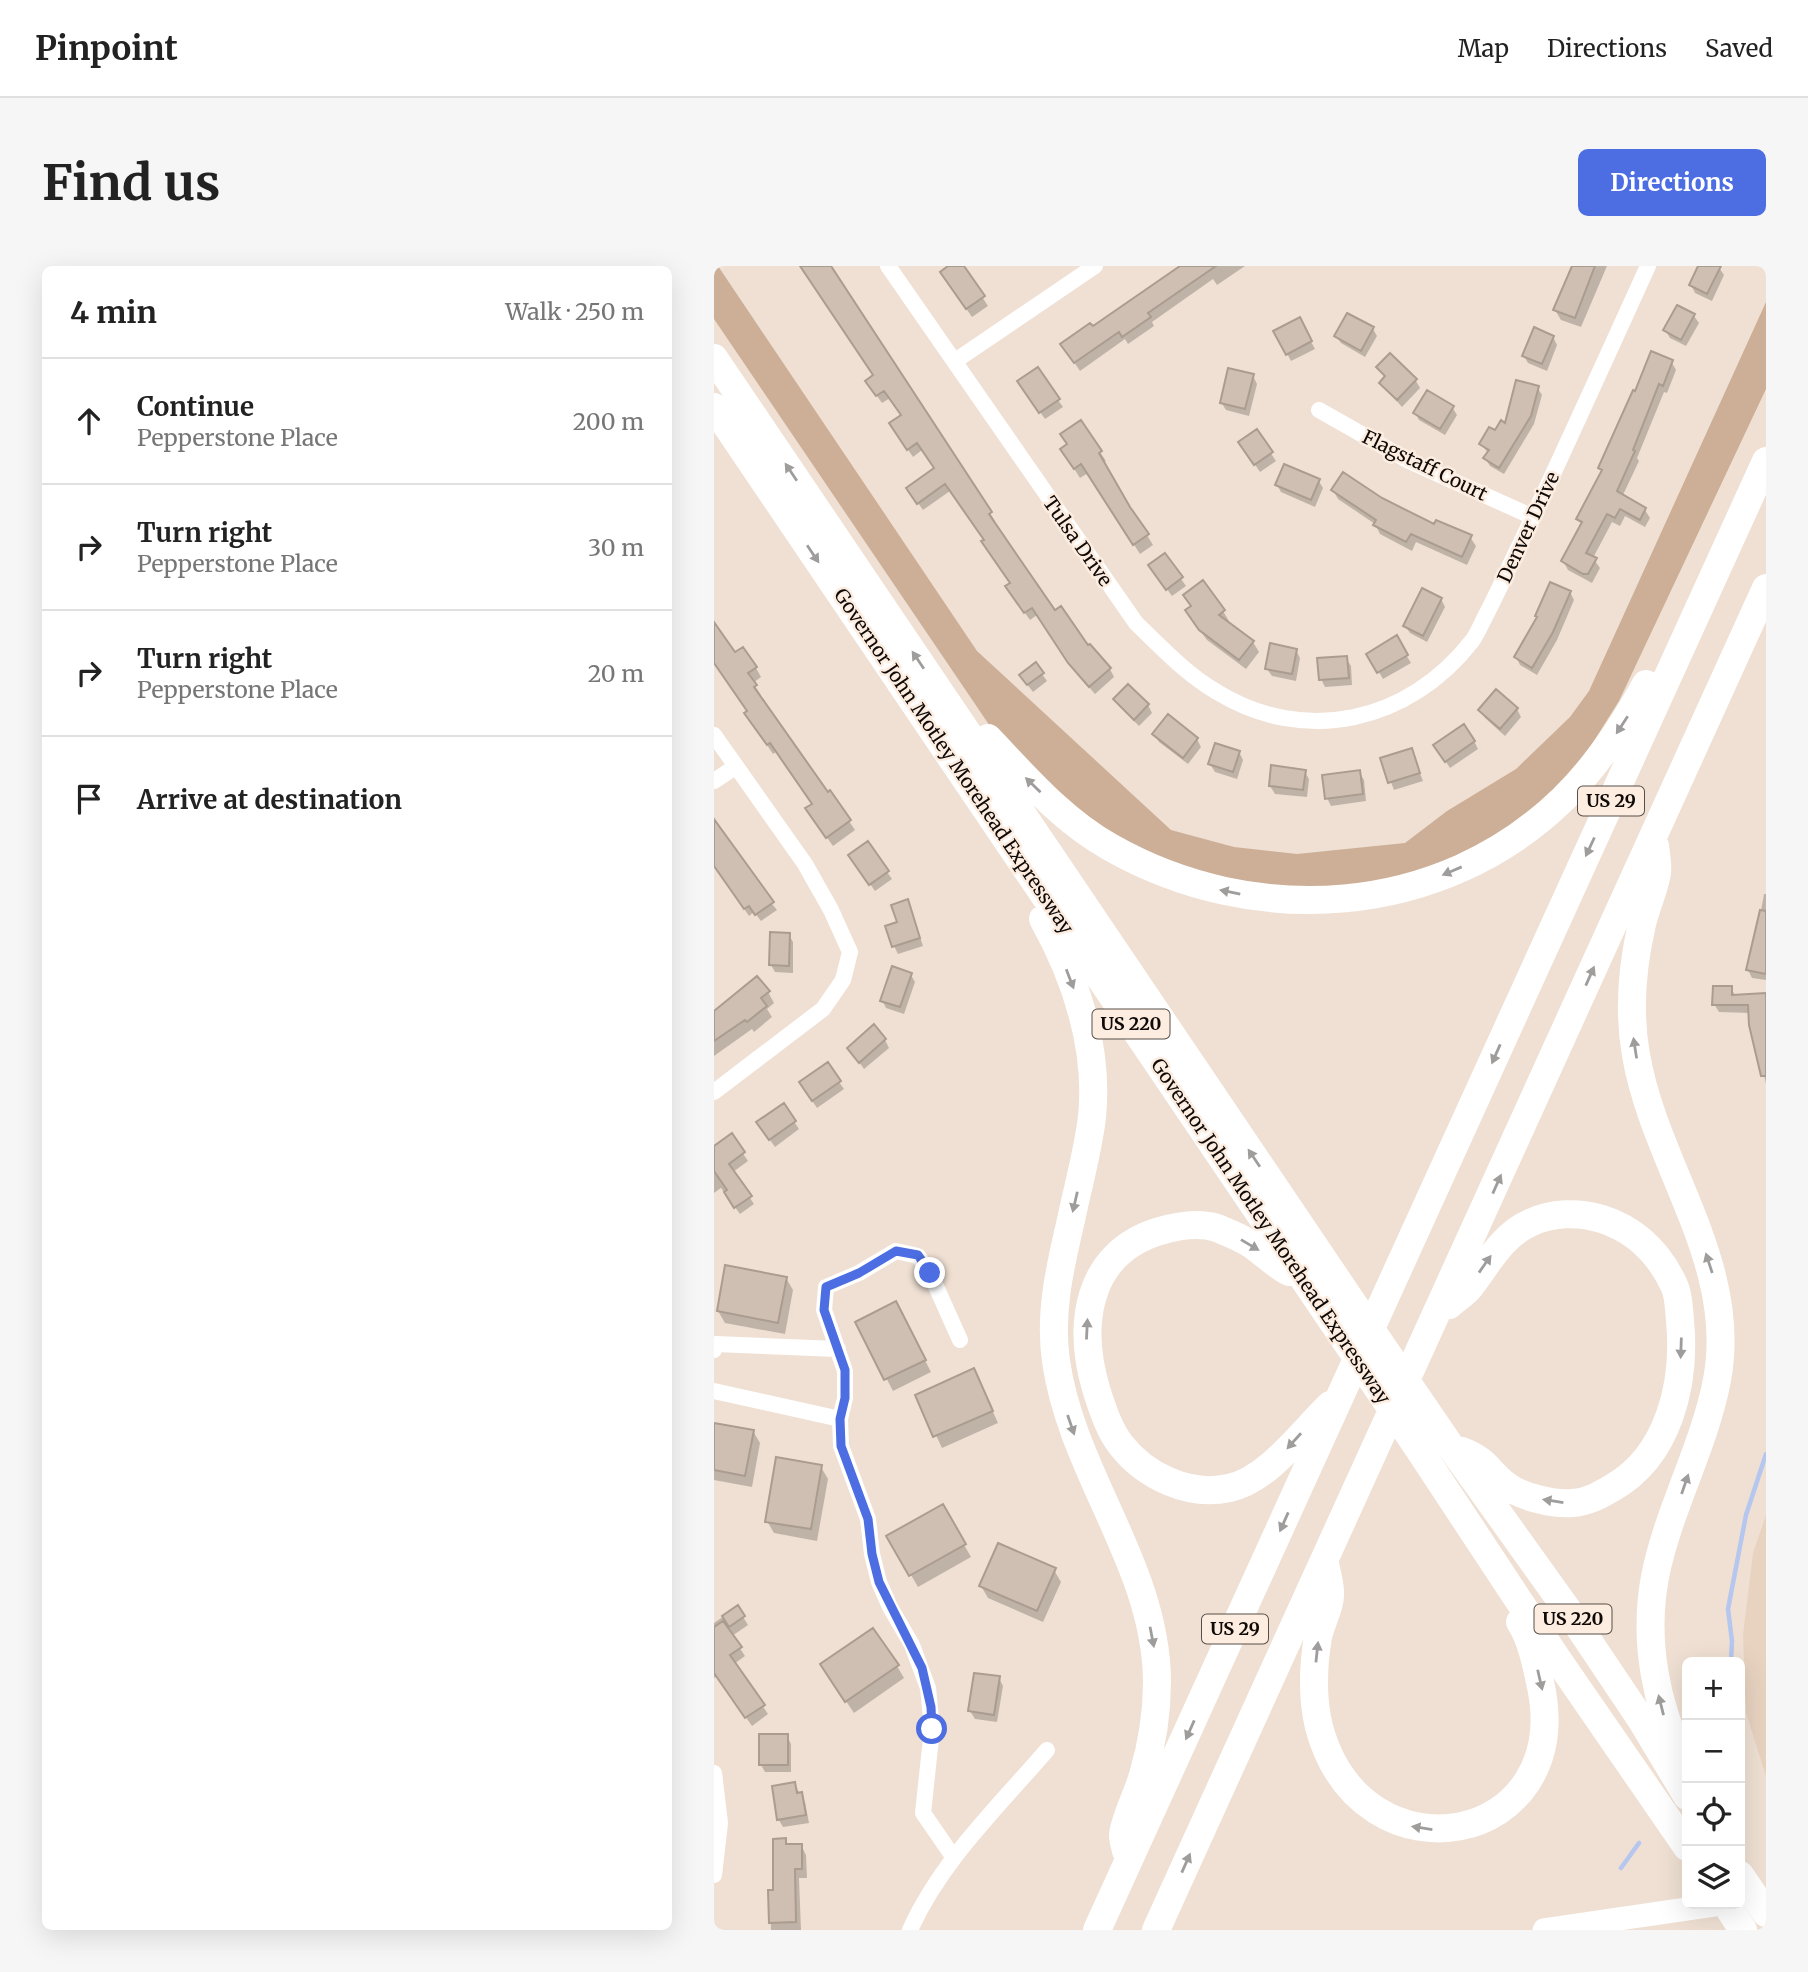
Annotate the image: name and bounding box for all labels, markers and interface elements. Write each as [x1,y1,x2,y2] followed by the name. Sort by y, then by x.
[35,28,178,69] text: Pinpoint
[1458,33,1509,64] text: Map
[1547,33,1667,64] text: Directions
[1705,33,1773,64] text: Saved
[1578,149,1766,216] button: Directions
[42,152,220,213] text: Find us
[70,293,157,331] text: 4 min
[505,297,644,326] text: Walk · 250 m
[137,390,254,423] text: Continue
[70,402,108,440] icon: ahead
[573,407,644,436] text: 200 m
[137,423,338,452] text: Pepperstone Place
[1358,424,1492,506] street label: Flagstaff Court
[784,463,798,481] one-way arrow
[1492,468,1564,586] street label: Denver Drive
[1038,491,1118,591] street label: Tulsa Drive
[137,516,272,549] text: Turn right
[70,528,108,566] icon: right
[588,533,644,562] text: 30 m
[806,544,819,563] one-way arrow
[137,549,338,578] text: Pepperstone Place
[829,584,1079,938] street label: Governor John Motley Morehead Expressway
[137,642,272,675] text: Turn right
[912,651,925,670] one-way arrow
[70,654,108,692] icon: right
[588,659,644,688] text: 20 m
[137,675,338,704] text: Pepperstone Place
[1616,716,1629,735] one-way arrow
[1025,778,1042,794] one-way arrow
[70,780,108,818] icon: arrive
[137,783,402,816] text: Arrive at destination
[1578,786,1644,816] road number: US 29
[1584,837,1596,857] one-way arrow
[1442,866,1463,877] one-way arrow
[1219,887,1241,898] one-way arrow
[1584,966,1596,986] one-way arrow
[1065,968,1076,989] one-way arrow
[1092,1010,1170,1038] road number: US 220
[1629,1037,1640,1059] one-way arrow
[1490,1044,1501,1065] one-way arrow
[1146,1054,1396,1408] street label: Governor John Motley Morehead Expressway
[1247,1149,1261,1167] one-way arrow
[1492,1173,1503,1194] one-way arrow
[1069,1191,1080,1213] one-way arrow
[1240,1239,1259,1251] one-way arrow
[1703,1252,1714,1273] one-way arrow
[1478,1255,1492,1273] one-way arrow
[914,1257,945,1288] route end
[1082,1318,1093,1340] one-way arrow
[1676,1337,1687,1359] one-way arrow
[1066,1414,1077,1435] one-way arrow
[1286,1432,1302,1449] one-way arrow
[1680,1473,1691,1494] one-way arrow
[1542,1495,1564,1506] one-way arrow
[1278,1512,1289,1533] one-way arrow
[1534,1604,1612,1634] road number: US 220
[1202,1614,1268,1644] road number: US 29
[1147,1626,1158,1648] one-way arrow
[1311,1641,1322,1663] one-way arrow
[1682,1657,1745,1909] map controls
[1682,1657,1745,1720] button: +
[1535,1670,1546,1692] one-way arrow
[1656,1694,1667,1716] one-way arrow
[916,1713,947,1744] route start
[1184,1719,1195,1740] one-way arrow
[1682,1720,1745,1783] button: −
[1682,1783,1745,1846] button: locate
[1410,1822,1432,1833] one-way arrow
[1682,1846,1745,1909] button: layers
[1180,1853,1192,1873] one-way arrow

